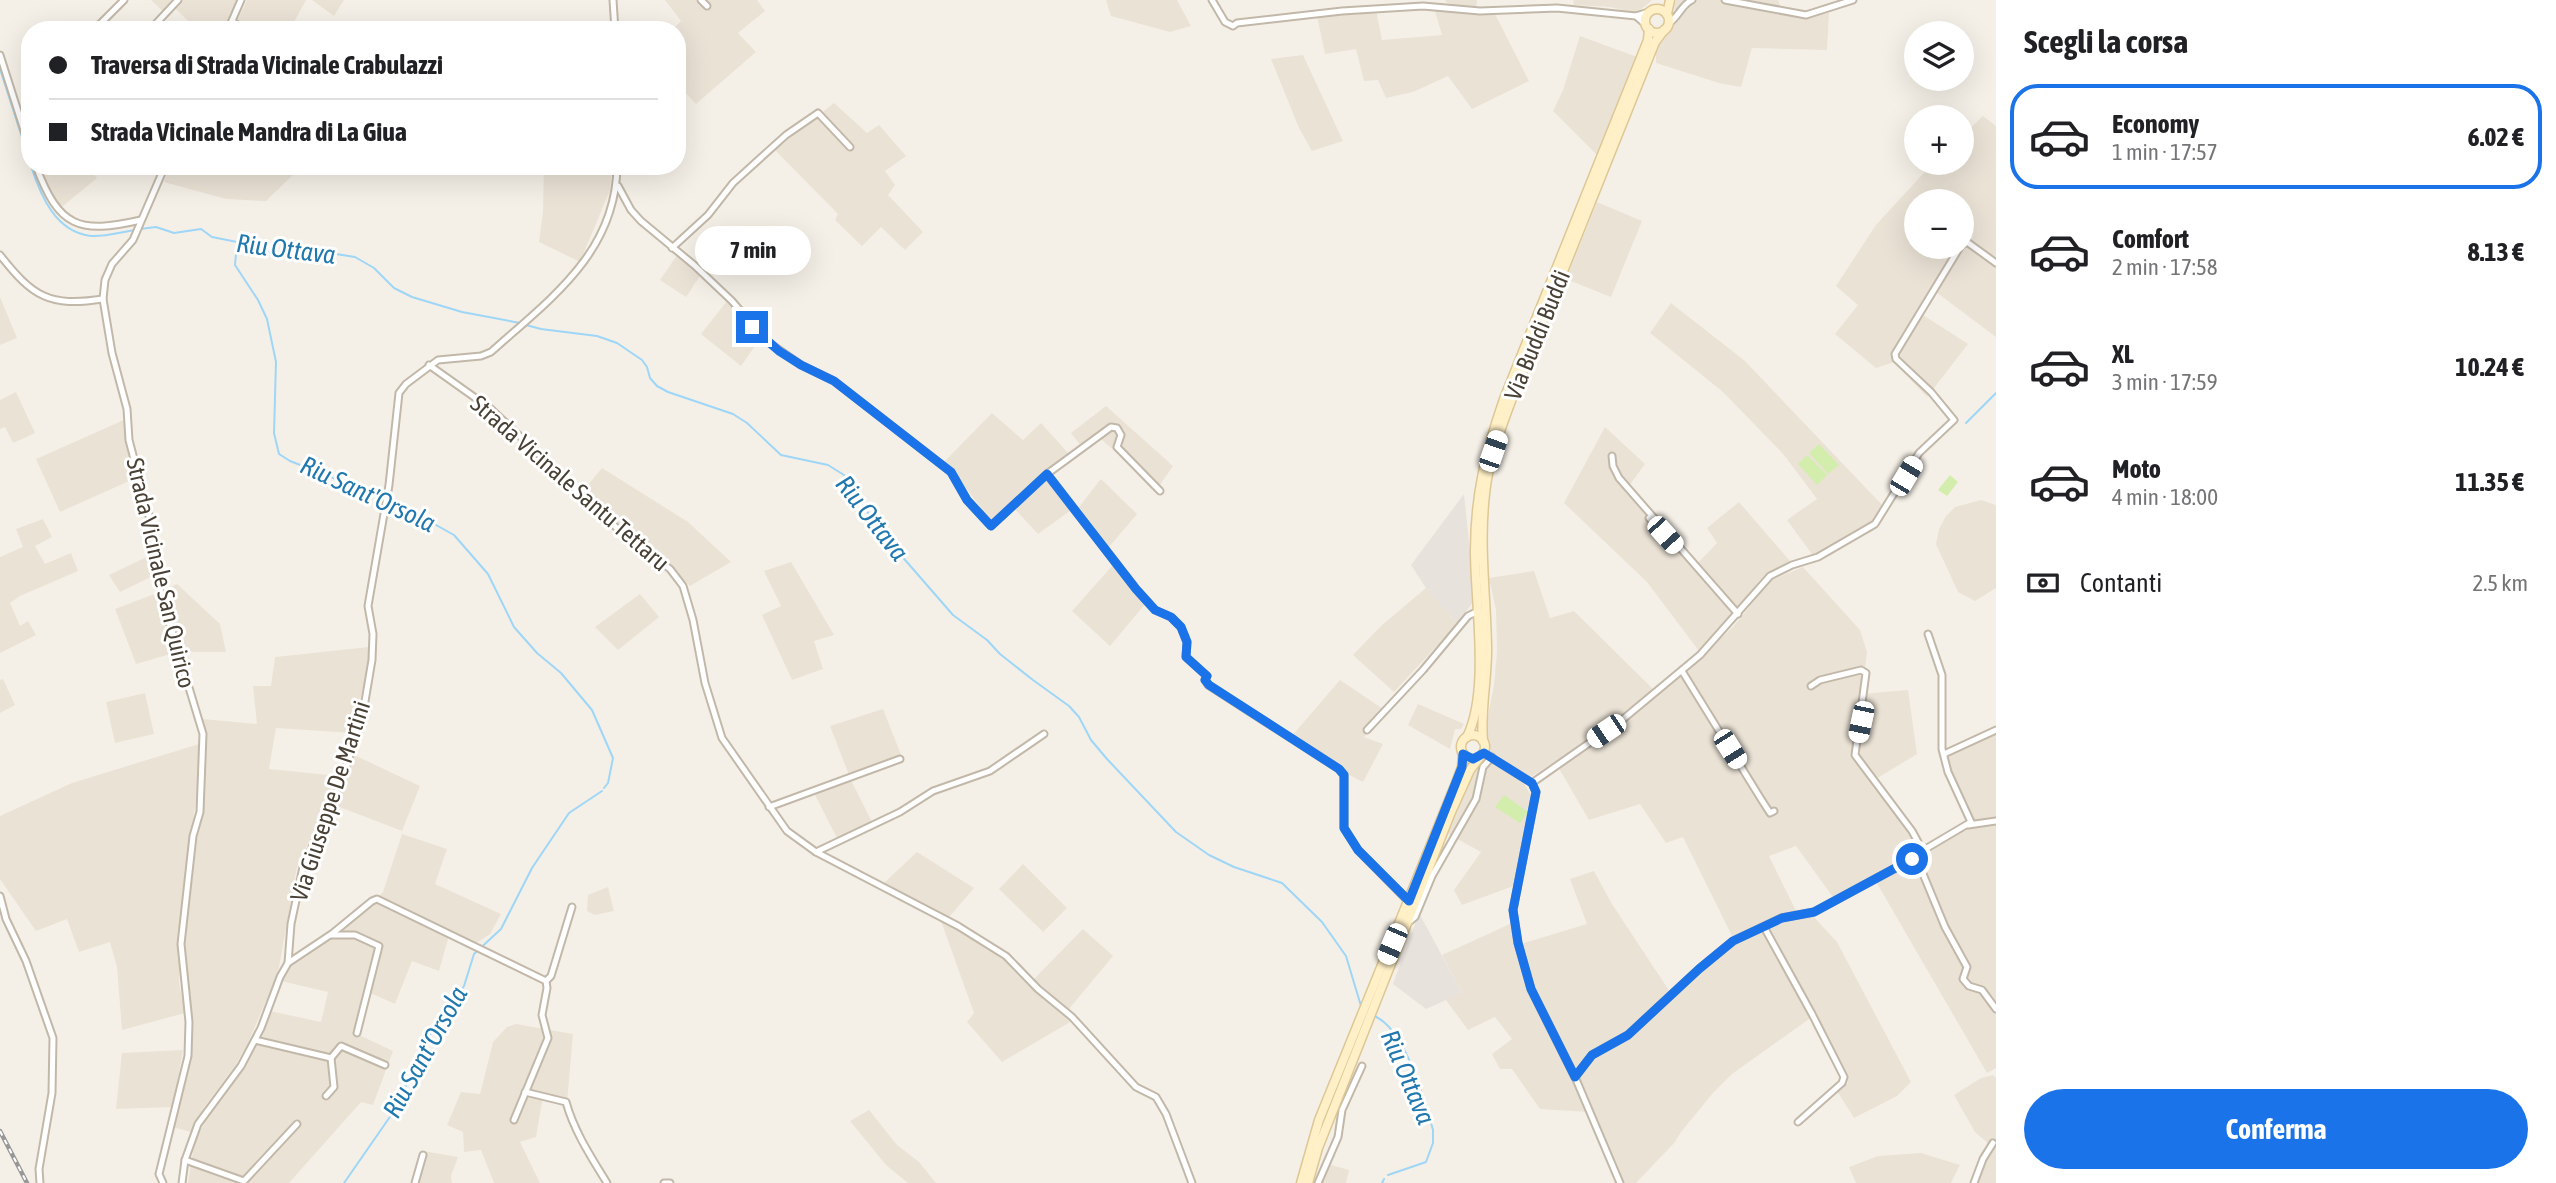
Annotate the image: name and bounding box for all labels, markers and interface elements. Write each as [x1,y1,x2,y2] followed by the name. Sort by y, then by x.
[1904,21,1974,259] map controls
[1904,21,1974,91] button: layers
[2024,23,2188,60] text: Scegli la corsa
[91,50,443,80] text: Traversa di Strada Vicinale Crabulazzi
[1904,105,1974,175] button: +
[2028,105,2091,168] icon: car
[2112,109,2199,139] text: Economy
[91,117,407,147] text: Strada Vicinale Mandra di La Giua
[2467,122,2524,152] text: 6.02 €
[2112,139,2218,165] text: 1 min · 17:57
[1904,189,1974,259] button: −
[2028,220,2091,283] icon: car
[2112,224,2189,254] text: Comfort
[694,226,810,274] callout: 7 min
[235,228,337,270] water label: Riu Ottava
[730,237,776,263] text: 7 min
[2467,237,2524,267] text: 8.13 €
[2112,254,2218,280] text: 2 min · 17:58
[1499,266,1575,404] street label: Via Buddi Buddi
[736,311,768,343] route end
[2028,335,2091,398] icon: car
[2112,339,2134,369] text: XL
[2455,352,2524,382] text: 10.24 €
[2112,369,2218,395] text: 3 min · 17:59
[465,390,675,576] street label: Strada Vicinale Santu Tettaru
[1477,428,1510,474] car
[296,450,440,538] water label: Riu Sant'Orsola
[2028,450,2091,513] icon: car
[1887,453,1926,499] car
[2112,454,2161,484] text: Moto
[121,455,201,691] street label: Strada Vicinale San Quirico
[2455,467,2524,497] text: 11.35 €
[830,470,914,566] water label: Riu Ottava
[2112,484,2218,510] text: 4 min · 18:00
[1644,512,1687,558] car
[2024,564,2062,602] icon: cash
[2080,568,2162,598] text: Contanti
[2472,570,2528,596] text: 2.5 km
[285,697,375,905] street label: Via Giuseppe De Martini
[1847,699,1876,745] car
[1583,711,1630,751] car
[1710,726,1751,772] car
[1896,843,1928,875] route start
[1375,921,1410,967] car
[377,981,473,1123] water label: Riu Sant'Orsola
[1375,1025,1441,1129] water label: Riu Ottava
[2024,1089,2528,1169] button: Conferma

